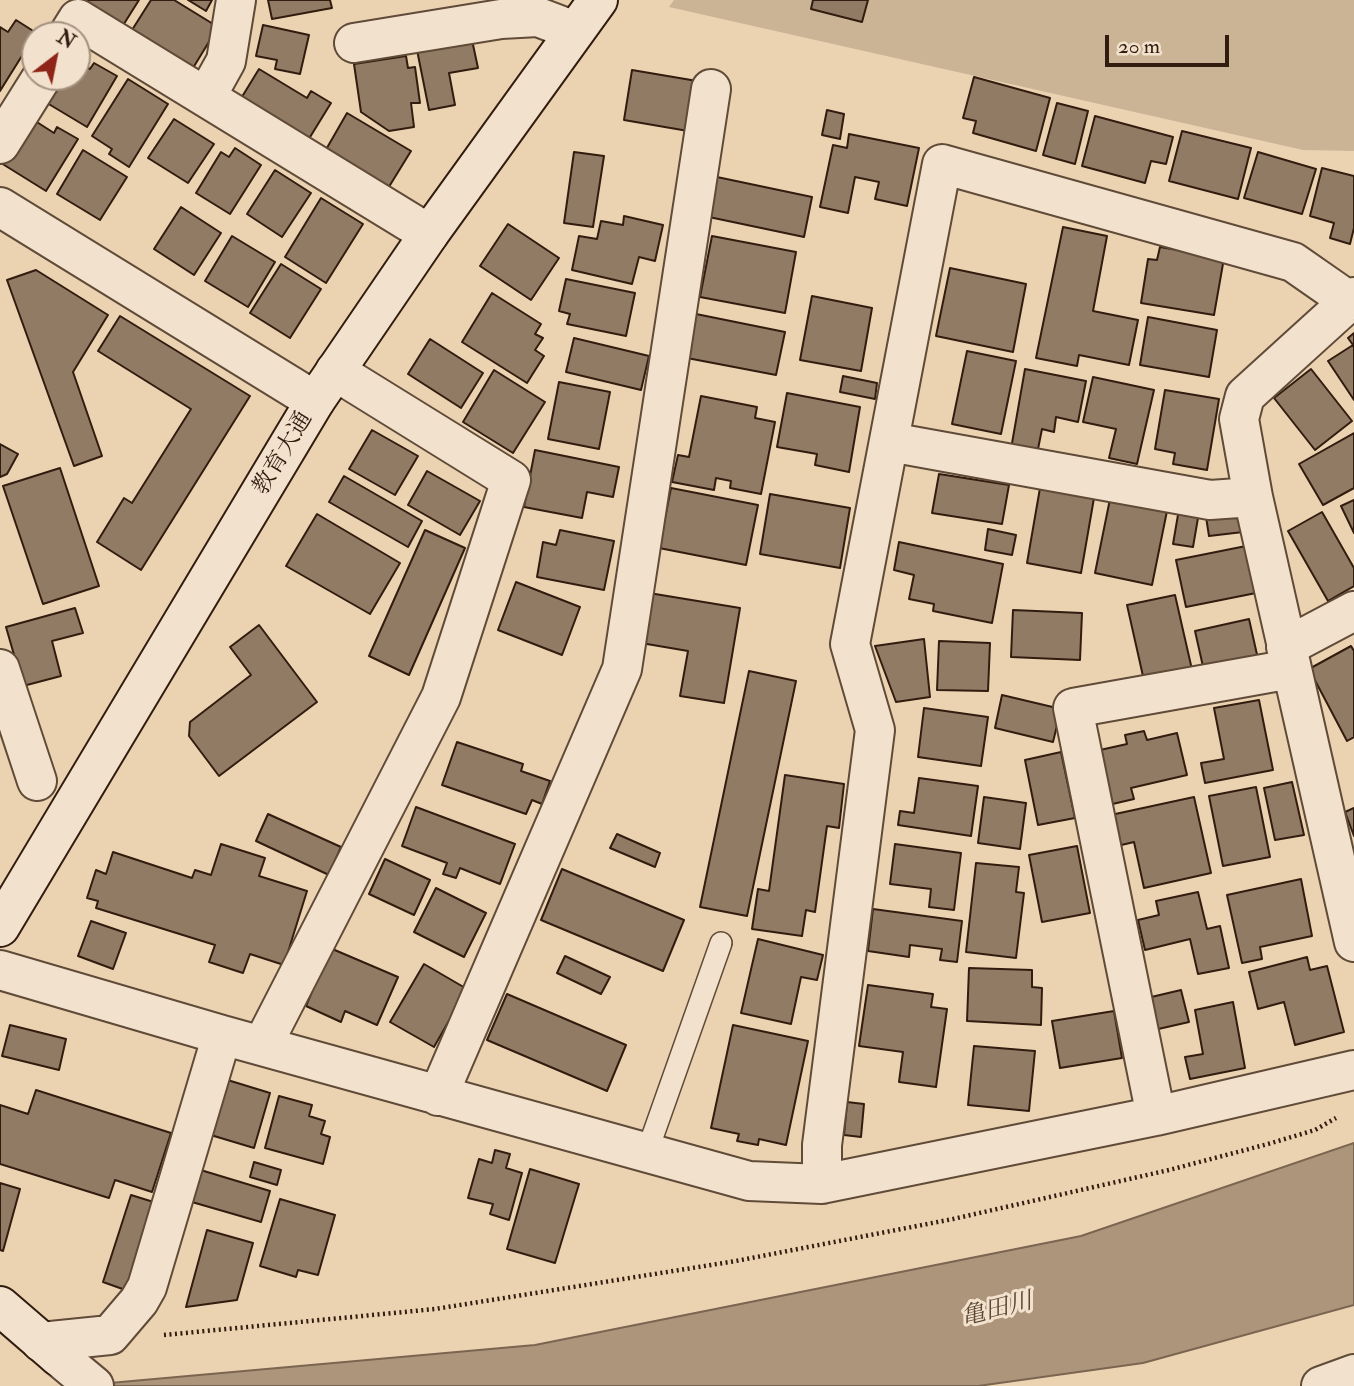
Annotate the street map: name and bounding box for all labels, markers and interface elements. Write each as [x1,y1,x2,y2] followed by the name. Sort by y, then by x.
[21,21,91,91] north arrow
[1109,21,1233,65] scale bar
[52,25,80,55] text: N
[1118,33,1160,60] text: 20 m
[248,407,320,501] street label: 教育大通
[959,1288,1035,1334] water label: 亀田川

